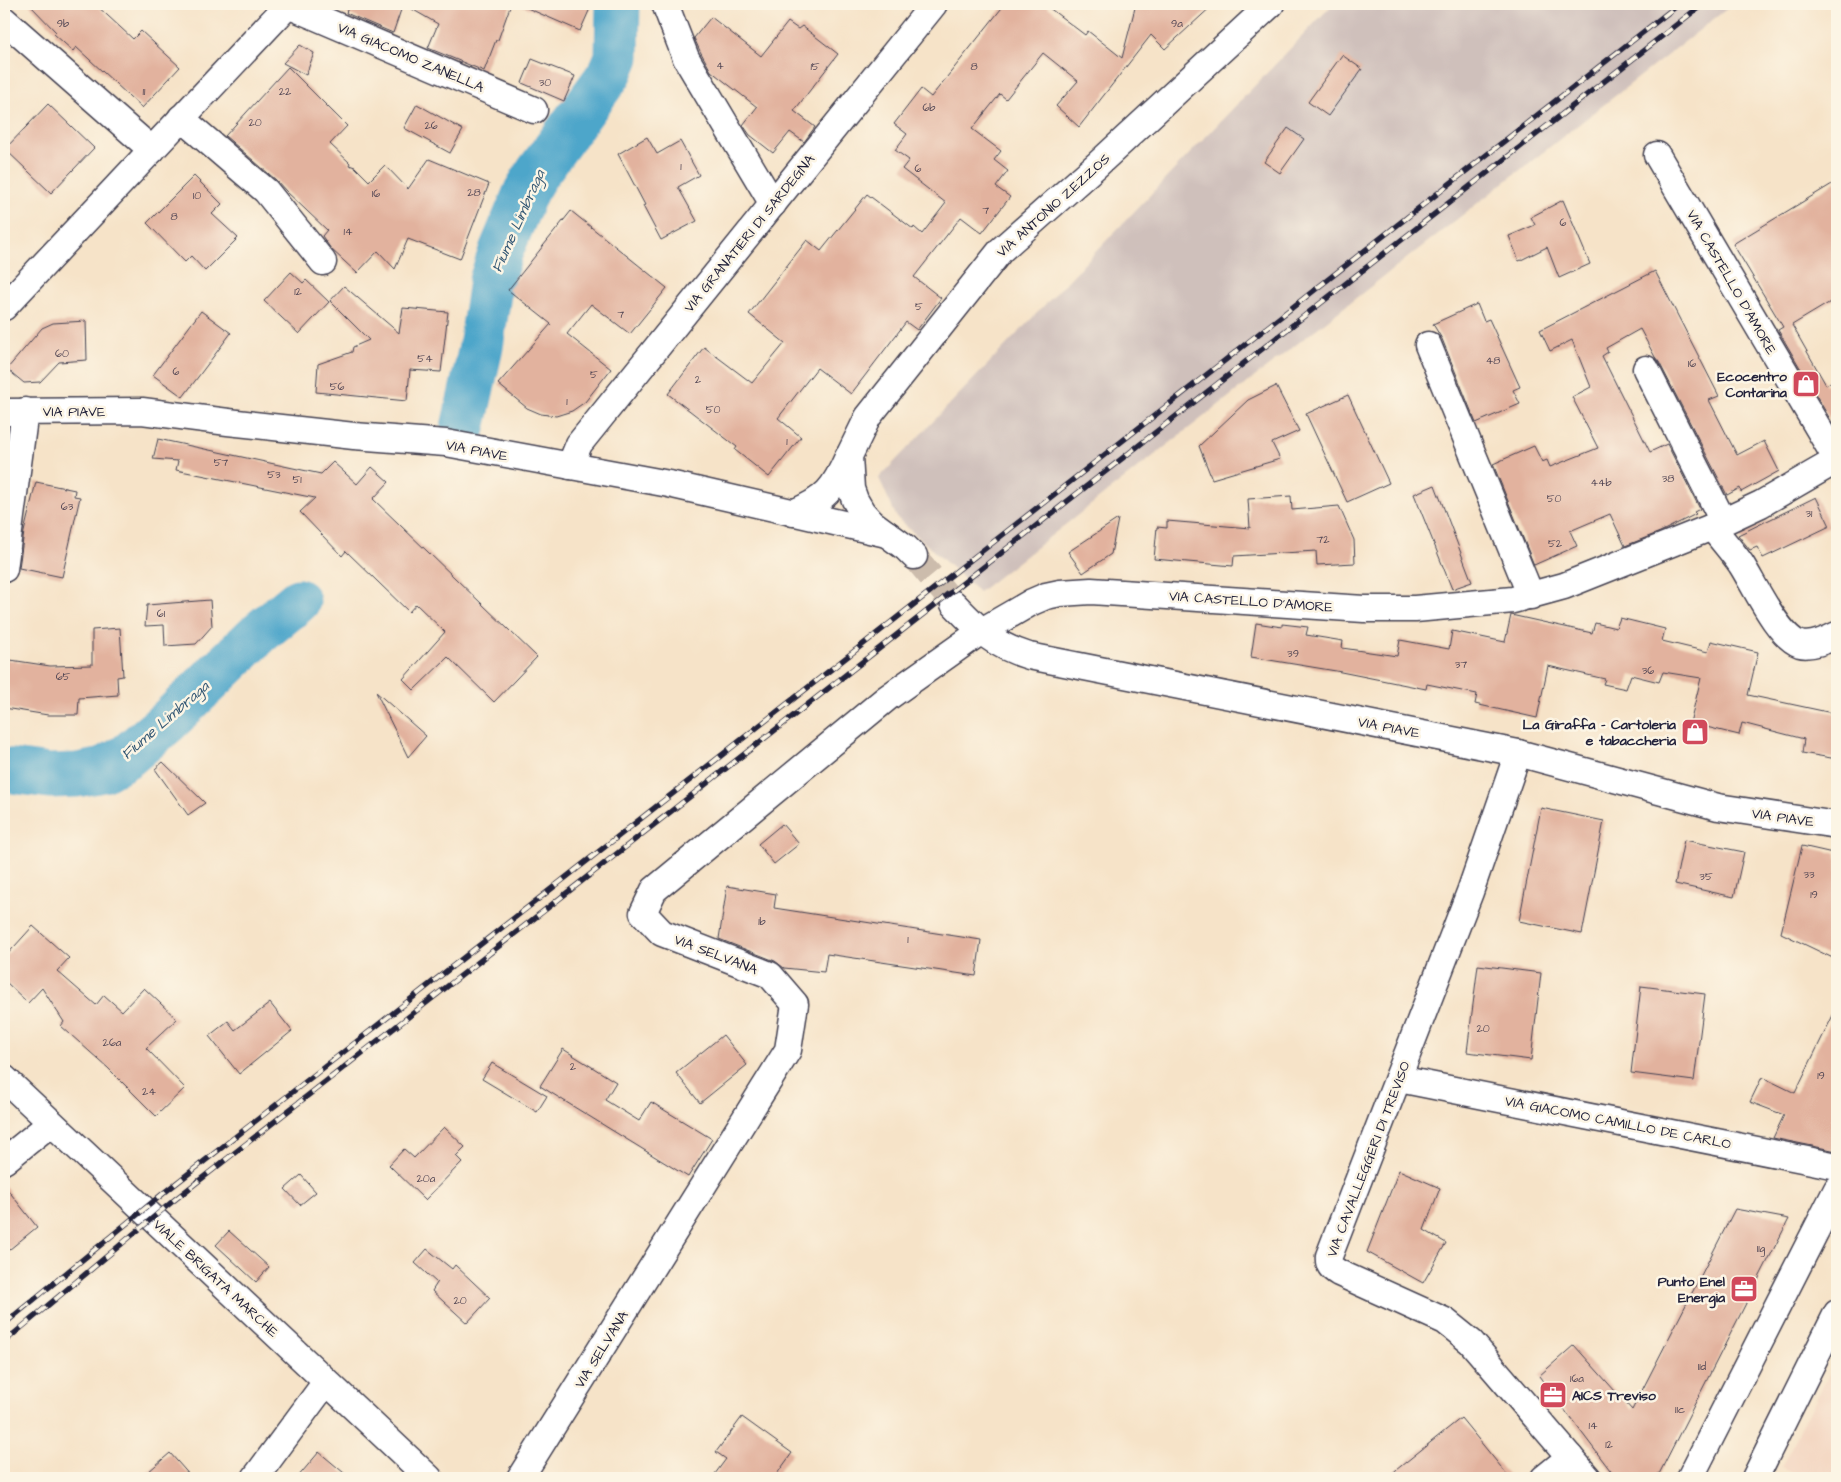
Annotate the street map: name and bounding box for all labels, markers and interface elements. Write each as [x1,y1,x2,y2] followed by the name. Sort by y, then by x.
[57,16,69,31] house number: 9b
[1171,16,1183,31] house number: 9a
[334,18,487,98] street label: VIA GIACOMO ZANELLA
[716,58,724,73] house number: 4
[810,59,820,74] house number: 15
[970,59,978,74] house number: 8
[539,75,551,90] house number: 30
[143,84,146,99] house number: 11
[279,84,292,99] house number: 22
[922,100,936,115] house number: 6b
[248,115,262,130] house number: 20
[424,118,438,133] house number: 26
[992,149,1115,262] street label: VIA ANTONIO ZEZZOS
[680,150,820,317] street label: VIA GRANATIERI DI SARDEGNA
[680,159,682,174] house number: 1
[915,161,922,176] house number: 6
[486,165,552,276] water label: Fiume Limbraga
[467,185,481,200] house number: 28
[372,186,380,201] house number: 16
[193,188,201,203] house number: 10
[983,203,990,218] house number: 7
[1681,206,1781,359] street label: VIA CASTELLO D'AMORE
[170,209,178,224] house number: 8
[1560,215,1567,230] house number: 6
[344,224,353,239] house number: 14
[294,284,303,299] house number: 12
[915,299,923,314] house number: 5
[618,307,625,322] house number: 7
[55,346,69,361] house number: 60
[417,351,433,366] house number: 54
[1486,353,1500,368] house number: 48
[1688,356,1696,371] house number: 16
[173,364,180,379] house number: 6
[590,367,598,382] house number: 5
[1717,367,1788,403] place label: Ecocentro Contarina
[1791,369,1821,399] shop icon: Ecocentro Contarina
[695,372,702,387] house number: 2
[330,379,344,394] house number: 56
[566,394,568,409] house number: 1
[43,402,106,422] street label: VIA PIAVE
[706,402,720,417] house number: 50
[786,434,788,449] house number: 1
[444,435,510,467] street label: VIA PIAVE
[214,455,229,470] house number: 57
[267,467,281,482] house number: 53
[1662,471,1674,486] house number: 38
[292,472,302,487] house number: 51
[1590,475,1612,490] house number: 44b
[1547,491,1561,506] house number: 50
[61,499,74,514] house number: 63
[1805,506,1813,521] house number: 31
[1316,532,1330,547] house number: 72
[1548,536,1563,551] house number: 52
[1168,586,1334,618] street label: VIA CASTELLO D'AMORE
[157,606,166,621] house number: 61
[1287,646,1299,661] house number: 39
[1455,657,1467,672] house number: 37
[1642,663,1654,678] house number: 36
[56,669,71,684] house number: 65
[117,675,215,765] water label: Fiume Limbraga
[1356,712,1422,744] street label: VIA PIAVE
[1523,715,1677,751] place label: La Giraffa - Cartoleria e tabaccheria
[1680,717,1710,747] shop icon: La Giraffa - Cartoleria e tabaccheria
[1750,804,1816,832] street label: VIA PIAVE
[1803,867,1815,882] house number: 33
[1699,869,1713,884] house number: 35
[1810,887,1818,902] house number: 19
[758,914,766,929] house number: 1b
[671,930,760,980] street label: VIA SELVANA
[907,932,909,947] house number: 1
[1476,1021,1490,1036] house number: 20
[103,1035,122,1050] house number: 26a
[570,1059,577,1074] house number: 2
[1322,1059,1416,1260] street label: VIA CAVALLEGGERI DI TREVISO
[1817,1068,1825,1083] house number: 19
[142,1084,156,1099] house number: 24
[1503,1091,1733,1155] street label: VIA GIACOMO CAMILLO DE CARLO
[417,1171,436,1186] house number: 20a
[148,1215,283,1343] street label: VIALE BRIGATA MARCHE
[1757,1241,1766,1257] house number: 11g
[1658,1272,1726,1309] place label: Punto Enel Energia
[1729,1274,1759,1304] office icon: Punto Enel Energia
[453,1293,467,1308] house number: 20
[570,1307,634,1392] street label: VIA SELVANA
[1698,1359,1707,1374] house number: 11d
[1570,1371,1584,1386] house number: 16a
[1538,1380,1568,1410] office icon: AICS Treviso
[1572,1386,1656,1406] place label: AICS Treviso
[1675,1402,1685,1417] house number: 11c
[1589,1418,1598,1433] house number: 14
[1605,1437,1614,1452] house number: 12

